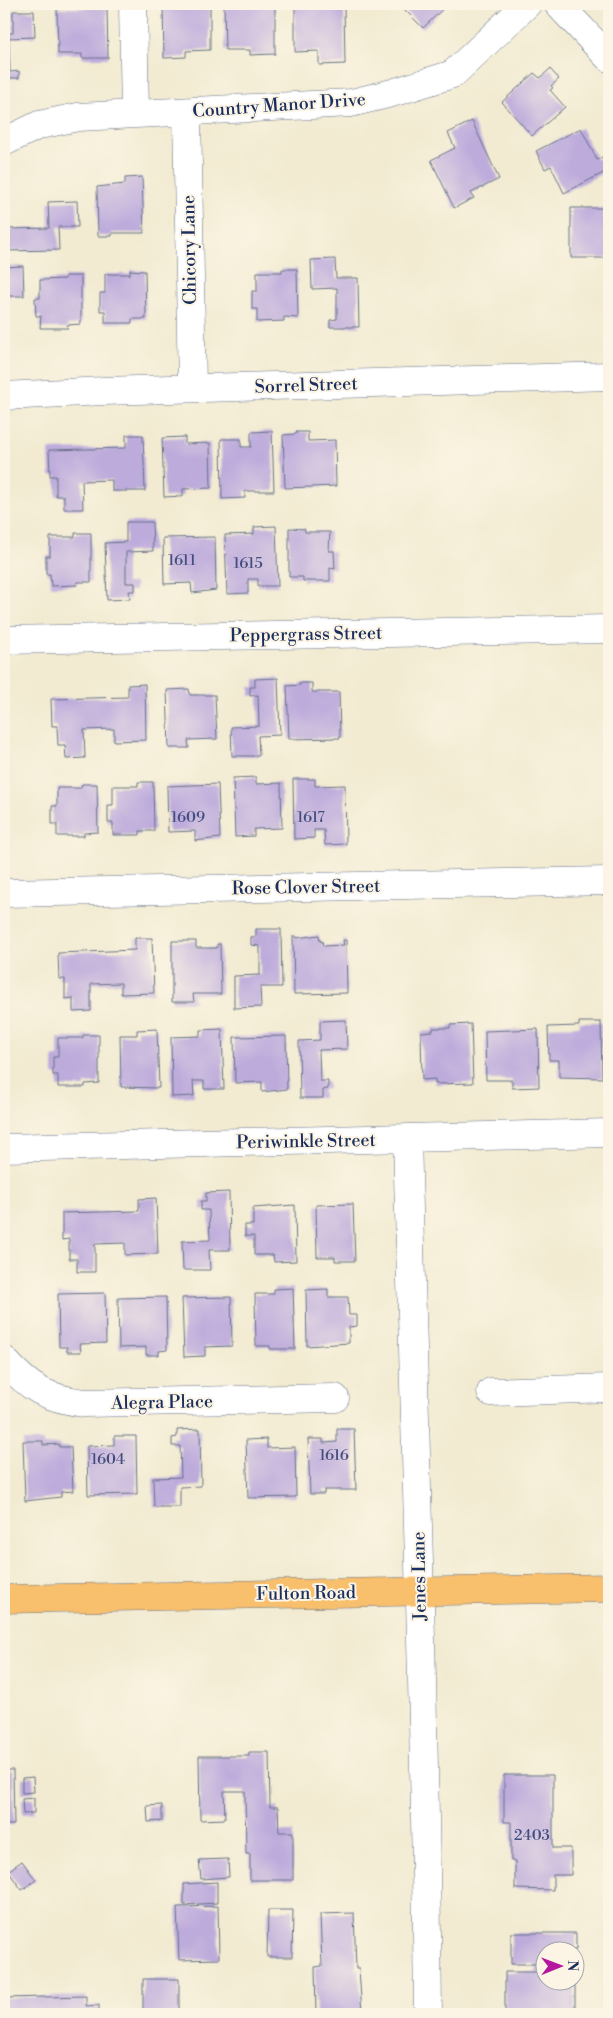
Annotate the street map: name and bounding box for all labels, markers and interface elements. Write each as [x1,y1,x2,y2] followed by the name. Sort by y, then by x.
[191,88,367,123] street label: Country Manor Drive
[177,195,202,305] street label: Chicory Lane
[254,372,359,399] street label: Sorrel Street
[168,551,197,570] house number: 1611
[233,554,263,573] house number: 1615
[229,622,383,647] street label: Peppergrass Street
[171,808,205,827] house number: 1609
[297,808,325,827] house number: 1617
[231,875,381,900] street label: Rose Clover Street
[236,1129,377,1154] street label: Periwinkle Street
[110,1390,213,1415] street label: Alegra Place
[319,1446,349,1465] house number: 1616
[91,1450,125,1469] house number: 1604
[407,1531,432,1622] street label: Jenes Lane
[256,1581,357,1606] street label: Fulton Road
[514,1826,550,1845] house number: 2403
[536,1940,586,1990] north arrow
[563,1960,581,1971] text: N

